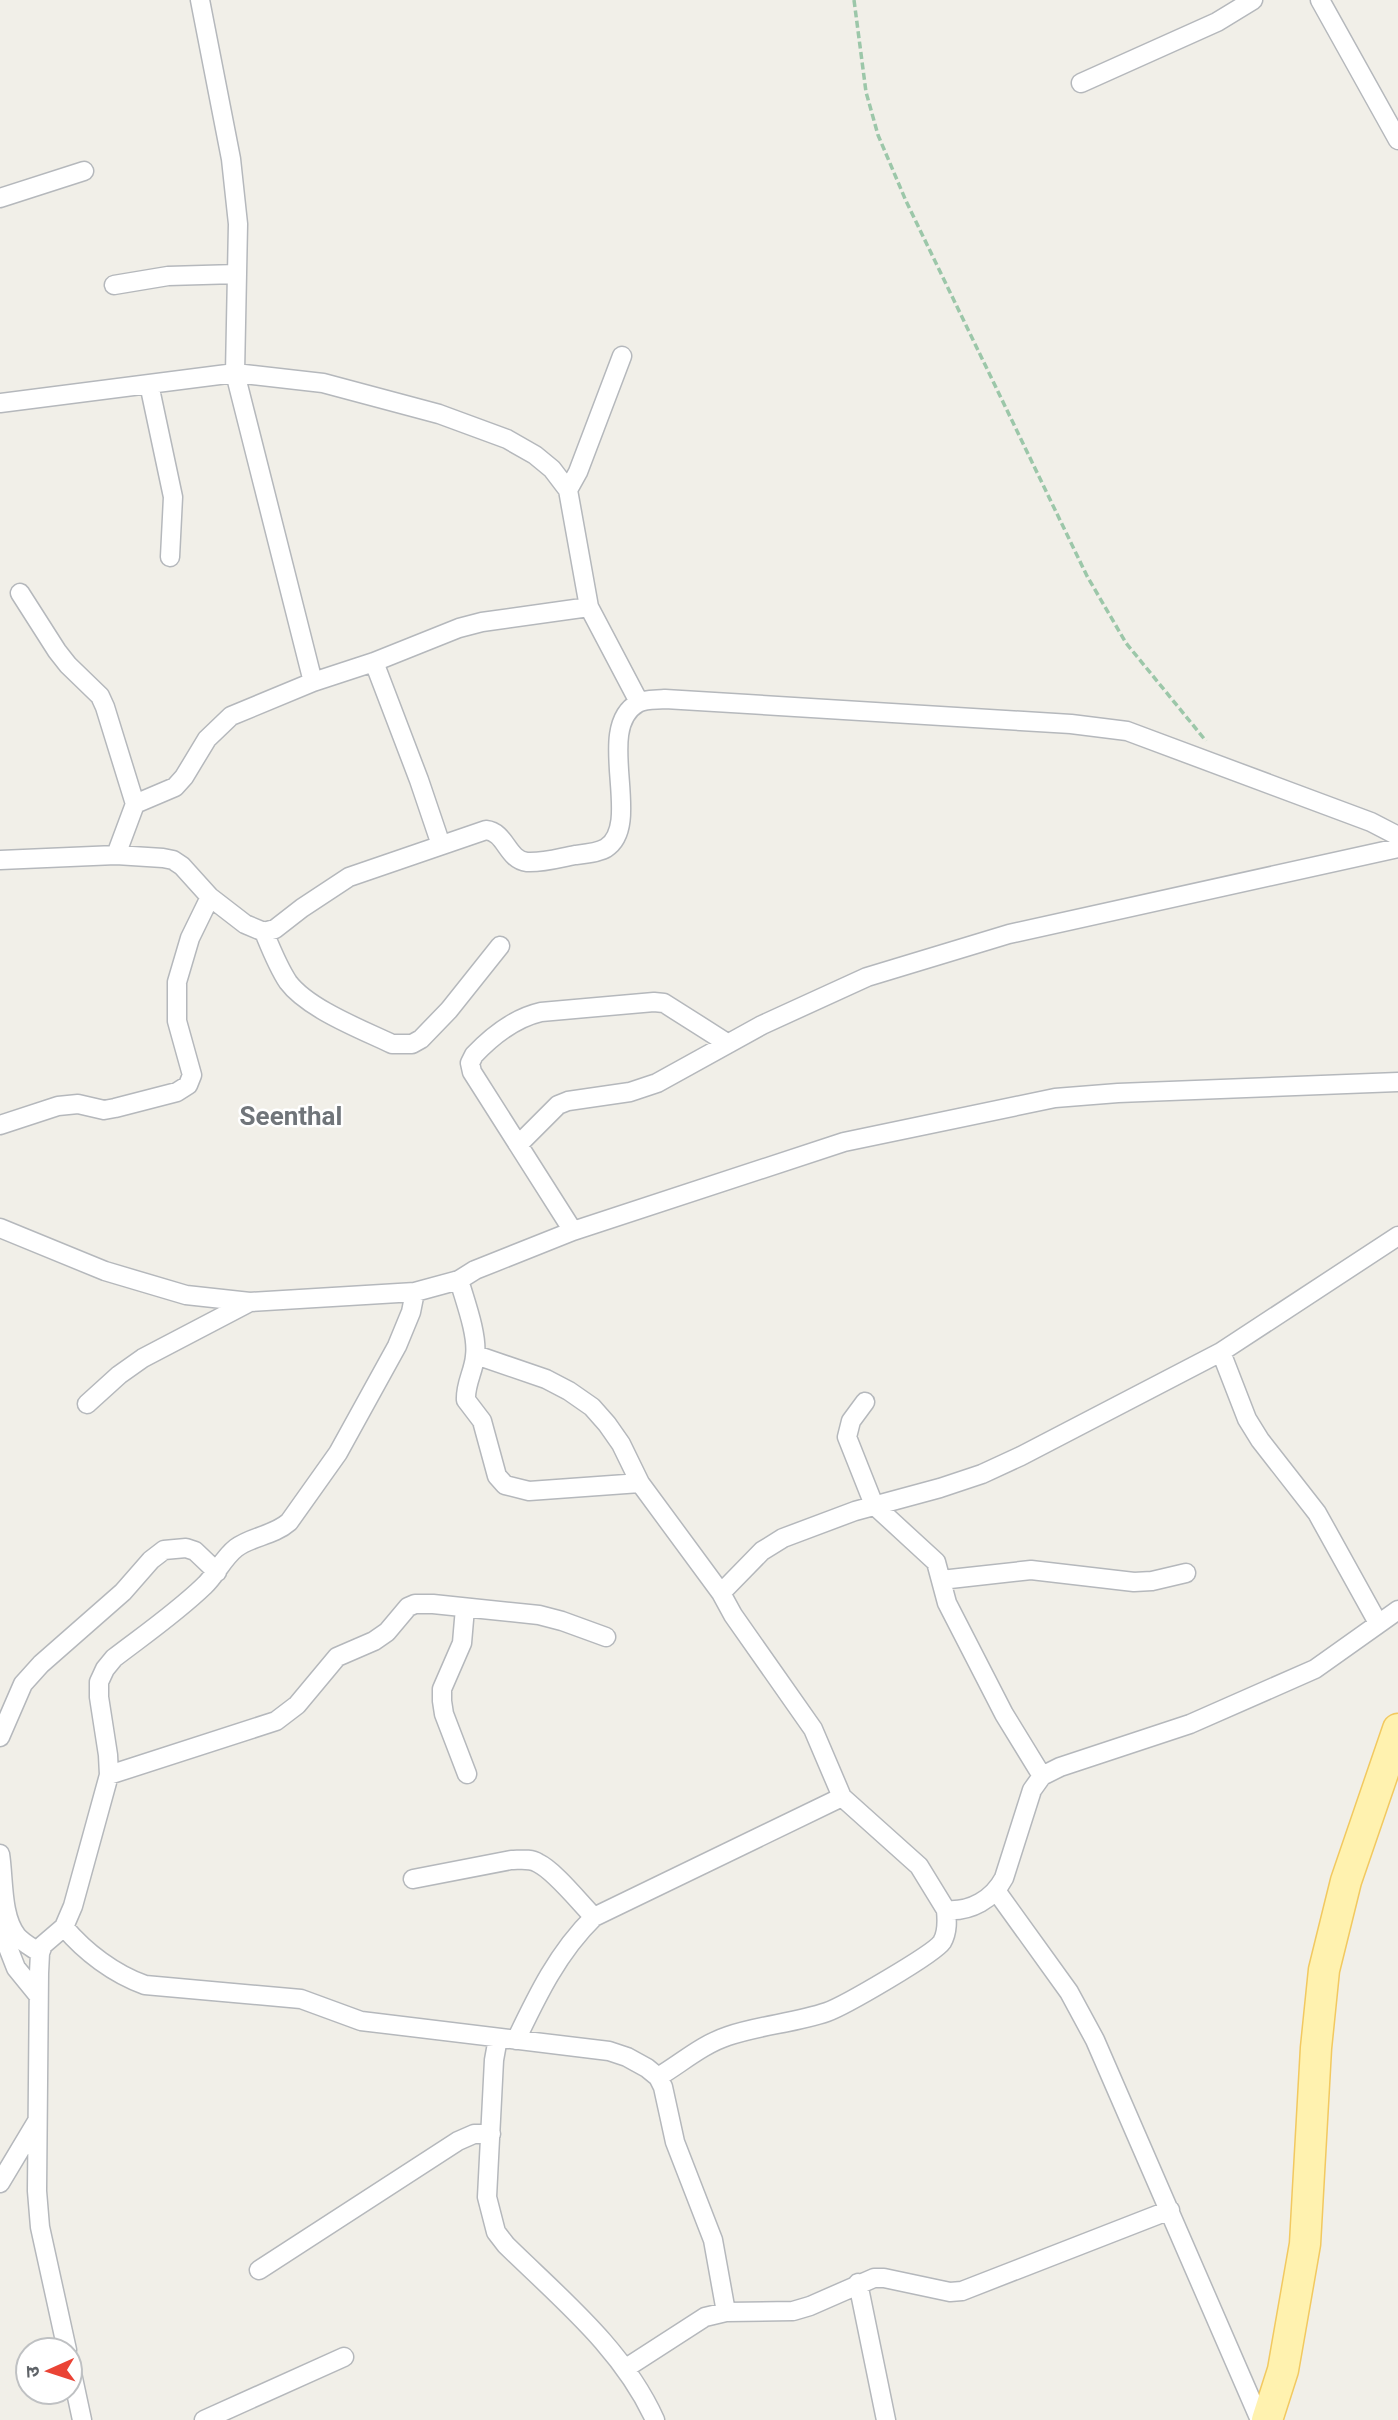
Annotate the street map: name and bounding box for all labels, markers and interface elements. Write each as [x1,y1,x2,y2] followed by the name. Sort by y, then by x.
[240,1101,342,1131] district label: Seenthal
[14,2336,84,2406] north arrow
[21,2365,44,2378] text: उ

